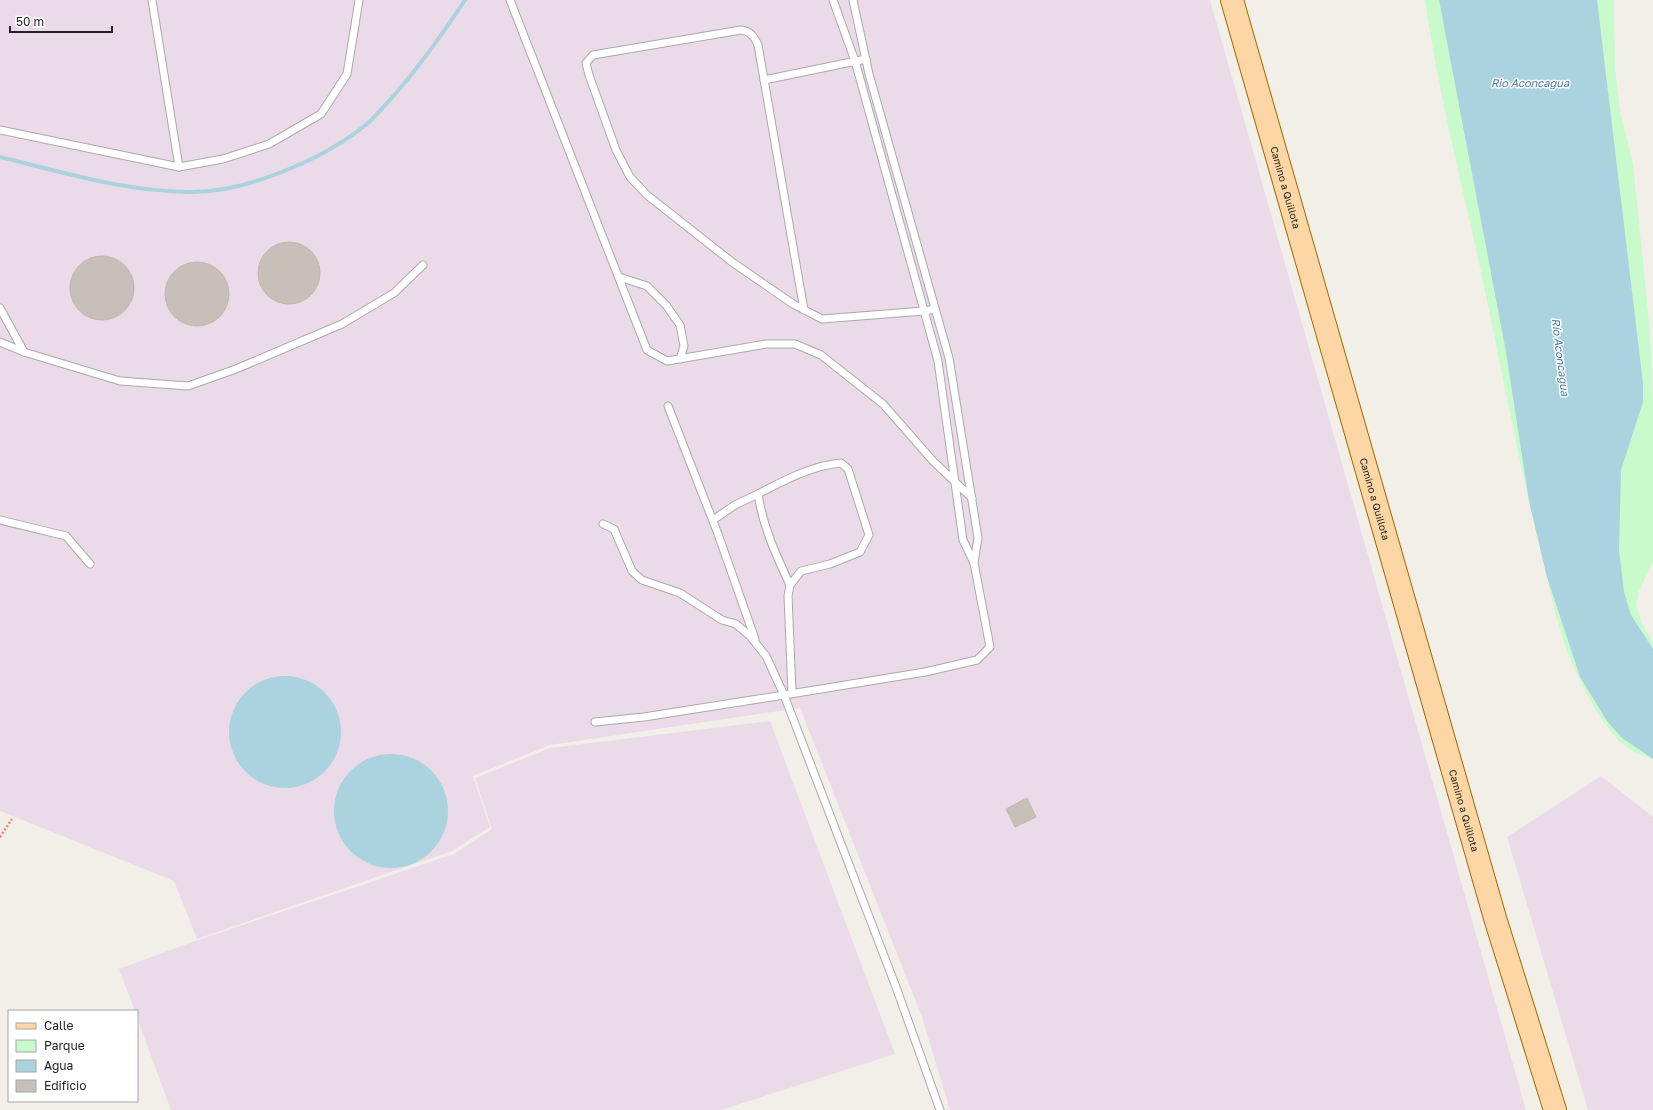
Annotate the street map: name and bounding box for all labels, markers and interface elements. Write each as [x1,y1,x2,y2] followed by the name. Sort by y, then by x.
[10,8,112,34] scale bar
[16,14,44,29] text: 50 m
[1491,76,1570,90] water label: Rio Aconcagua
[1268,145,1303,230] street label: Camino a Quillota
[1549,317,1572,398] water label: Río Aconcagua
[1357,456,1392,541] street label: Camino a Quillota
[1447,768,1482,853] street label: Camino a Quillota
[8,1010,138,1102] legend
[44,1018,74,1033] text: Calle
[44,1038,85,1053] text: Parque
[44,1058,73,1073] text: Agua
[44,1078,86,1093] text: Edificio

